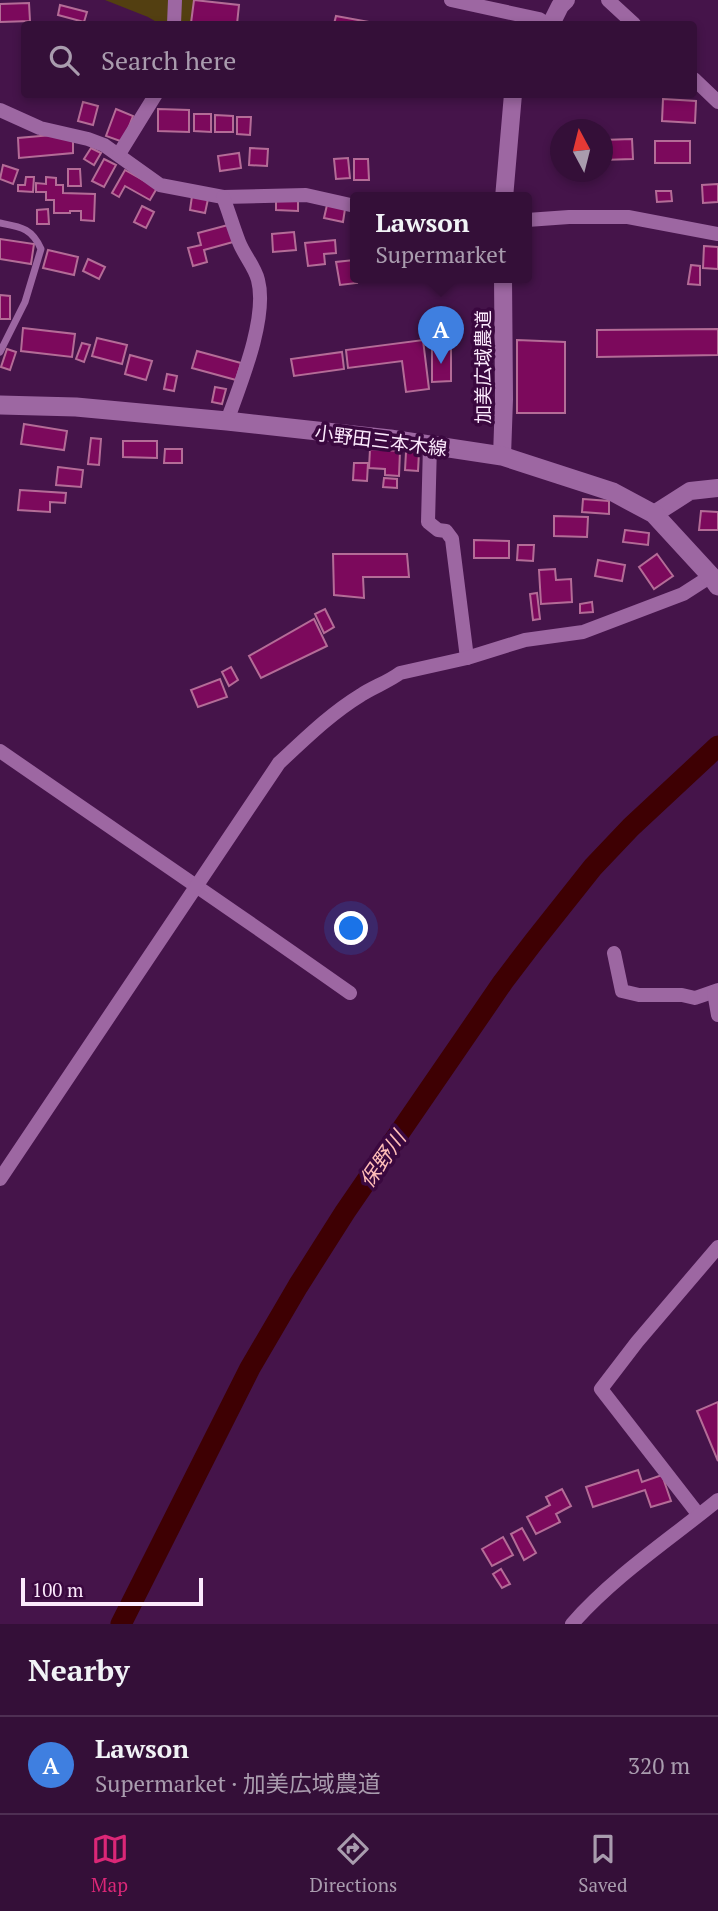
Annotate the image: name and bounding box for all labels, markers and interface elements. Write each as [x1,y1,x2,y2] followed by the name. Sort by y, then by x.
[21,21,697,98] search box
[45,41,83,79] icon: search
[101,43,236,77] text: Search here
[550,119,613,182] north arrow
[350,192,532,283] popup
[376,205,469,239] text: Lawson
[376,239,506,270] text: Supermarket
[418,306,464,364] pin: A
[470,310,495,424] street label: 加美広域農道
[313,419,449,461] street label: 小野田三本木線
[334,911,368,945] your location
[352,1124,413,1193] water label: 保野川
[21,1575,203,1607] scale bar
[32,1577,83,1602] text: 100 m
[28,1650,130,1690] text: Nearby
[95,1731,189,1765] text: Lawson
[43,1750,59,1781] text: A
[628,1750,690,1781] text: 320 m
[95,1768,381,1799] text: Supermarket · 加美広域農道
[91,1830,129,1897] tab: Map
[310,1830,397,1897] tab: Directions
[578,1830,627,1897] tab: Saved

